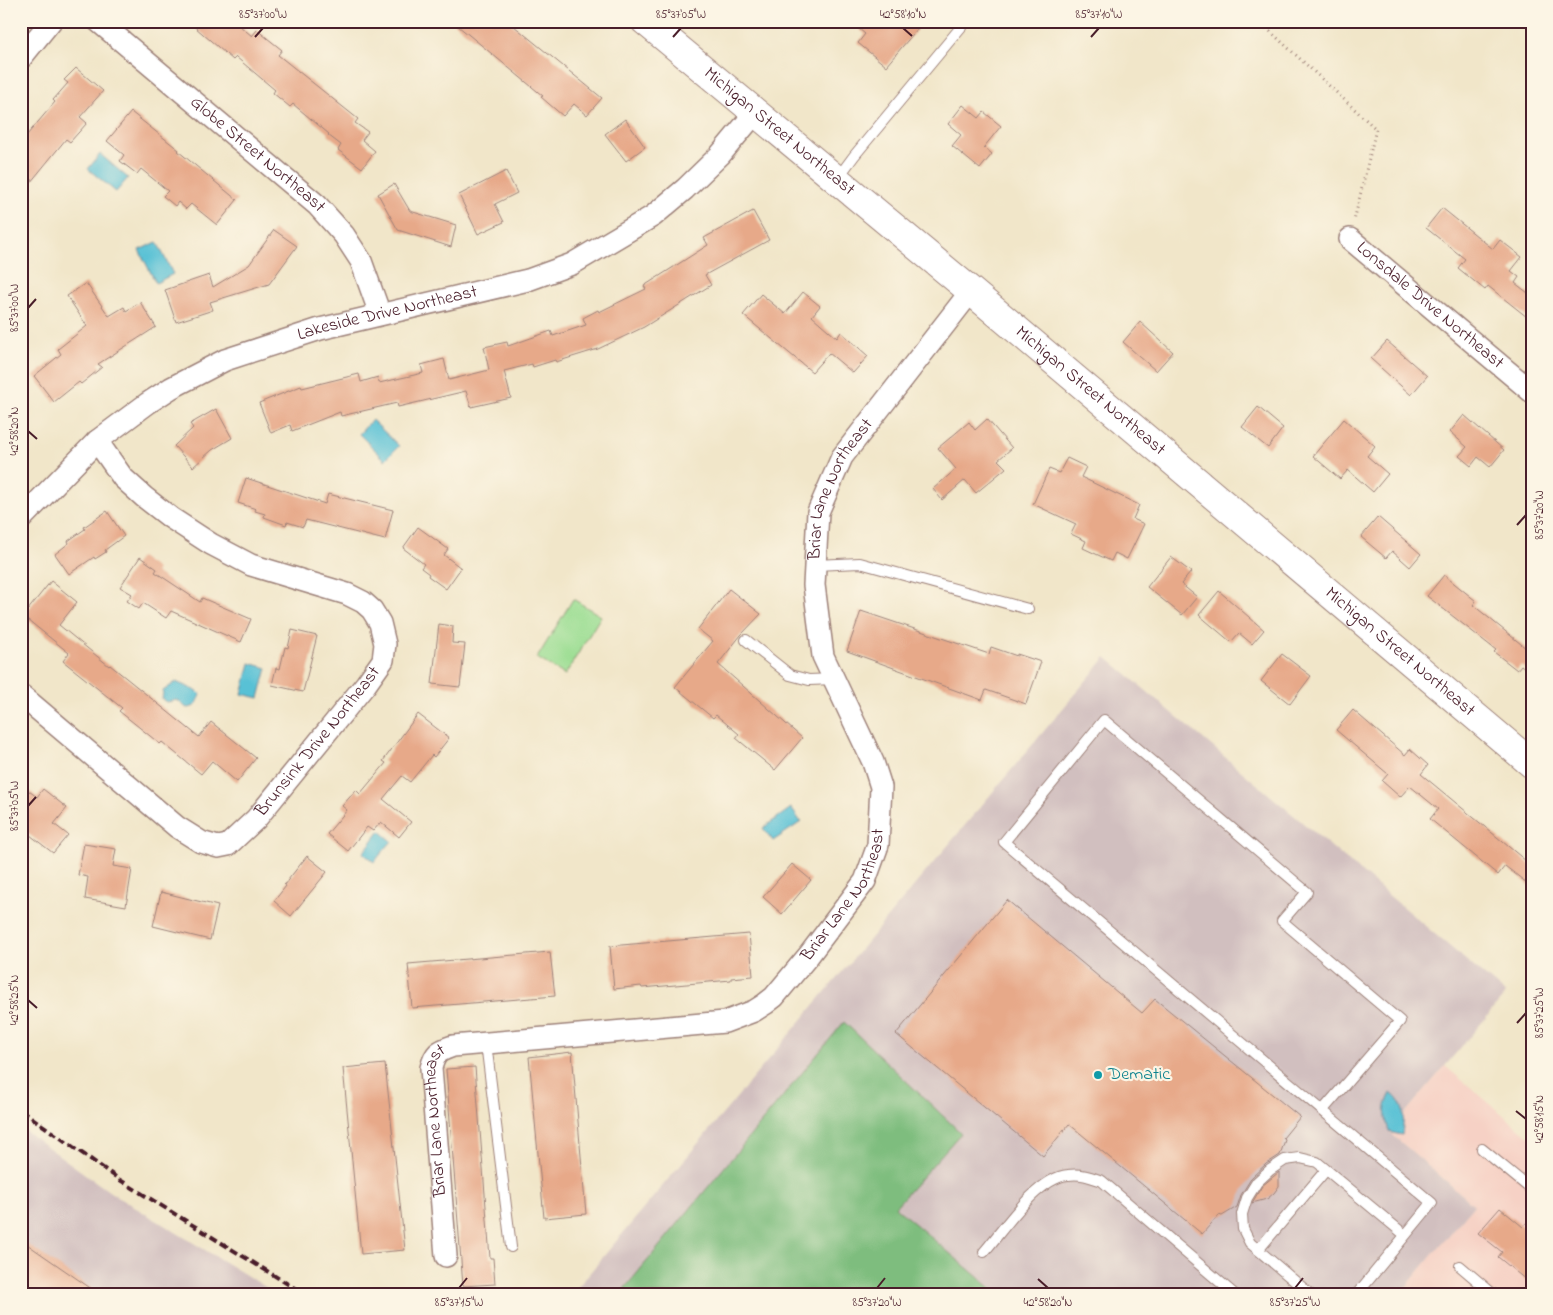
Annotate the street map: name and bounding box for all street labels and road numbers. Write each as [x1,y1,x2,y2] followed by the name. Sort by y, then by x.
[698,61,860,203] street label: Michigan Street Northeast
[184,90,331,219] street label: Globe Street Northeast
[1350,236,1509,376] street label: Lonsdale Drive Northeast
[294,279,480,348] street label: Lakeside Drive Northeast
[1009,320,1171,463] street label: Michigan Street Northeast
[802,413,880,562] street label: Briar Lane Northeast
[1319,581,1481,724] street label: Michigan Street Northeast
[249,661,387,824] street label: Brunsink Drive Northeast
[795,828,892,968] street label: Briar Lane Northeast
[418,1038,454,1199] street label: Briar Lane Northeast

